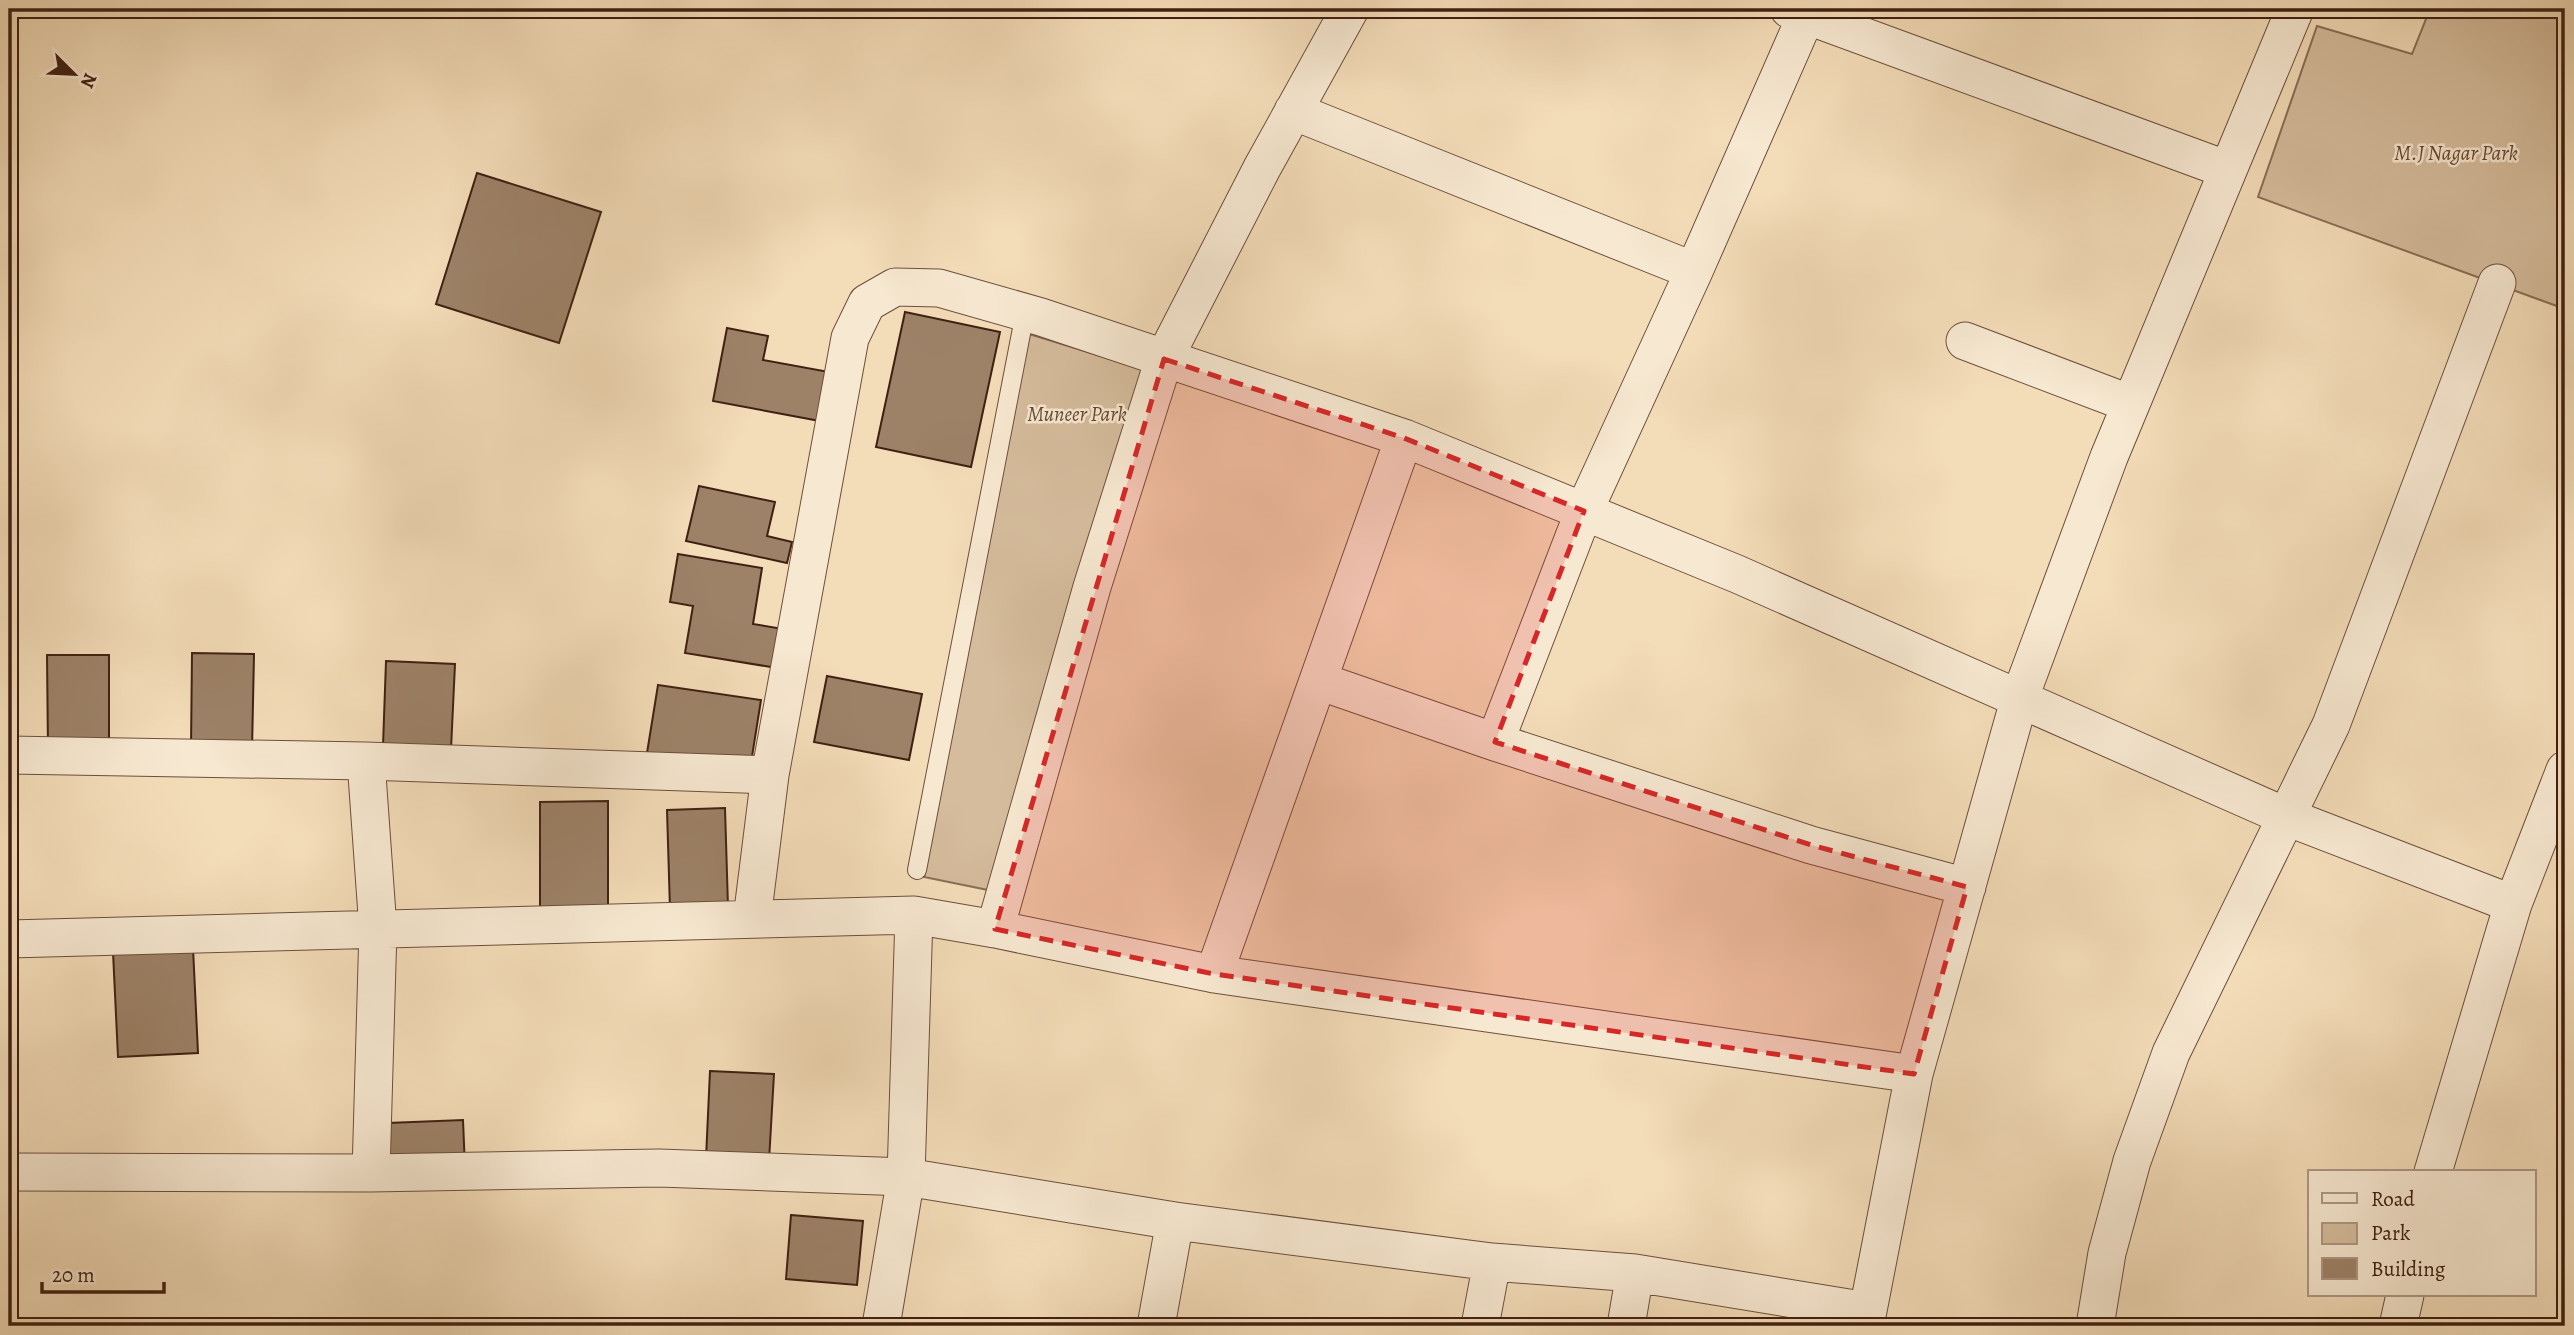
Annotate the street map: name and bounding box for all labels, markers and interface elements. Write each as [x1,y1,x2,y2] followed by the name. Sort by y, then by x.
[38,38,108,108] north arrow
[74,69,103,92] text: N
[2394,139,2518,167] park label: M.J Nagar Park
[1027,400,1127,428] park label: Muneer Park
[2308,1170,2536,1296] legend
[2371,1185,2415,1213] text: Road
[2371,1219,2411,1247] text: Park
[42,1251,164,1295] scale bar
[2371,1255,2446,1283] text: Building
[52,1261,95,1289] text: 20 m

